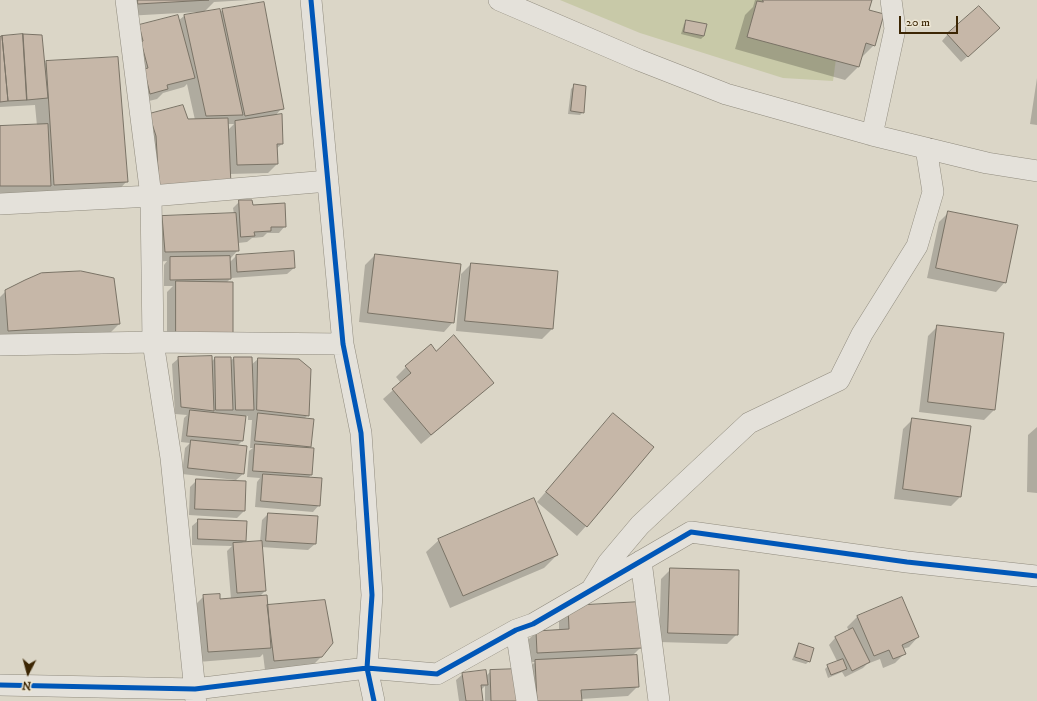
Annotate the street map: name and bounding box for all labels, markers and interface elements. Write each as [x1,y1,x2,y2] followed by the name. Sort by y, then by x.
[901,8,960,34] scale bar
[906,15,930,30] text: 20 m
[8,653,48,693] north arrow
[22,678,32,692] text: N

